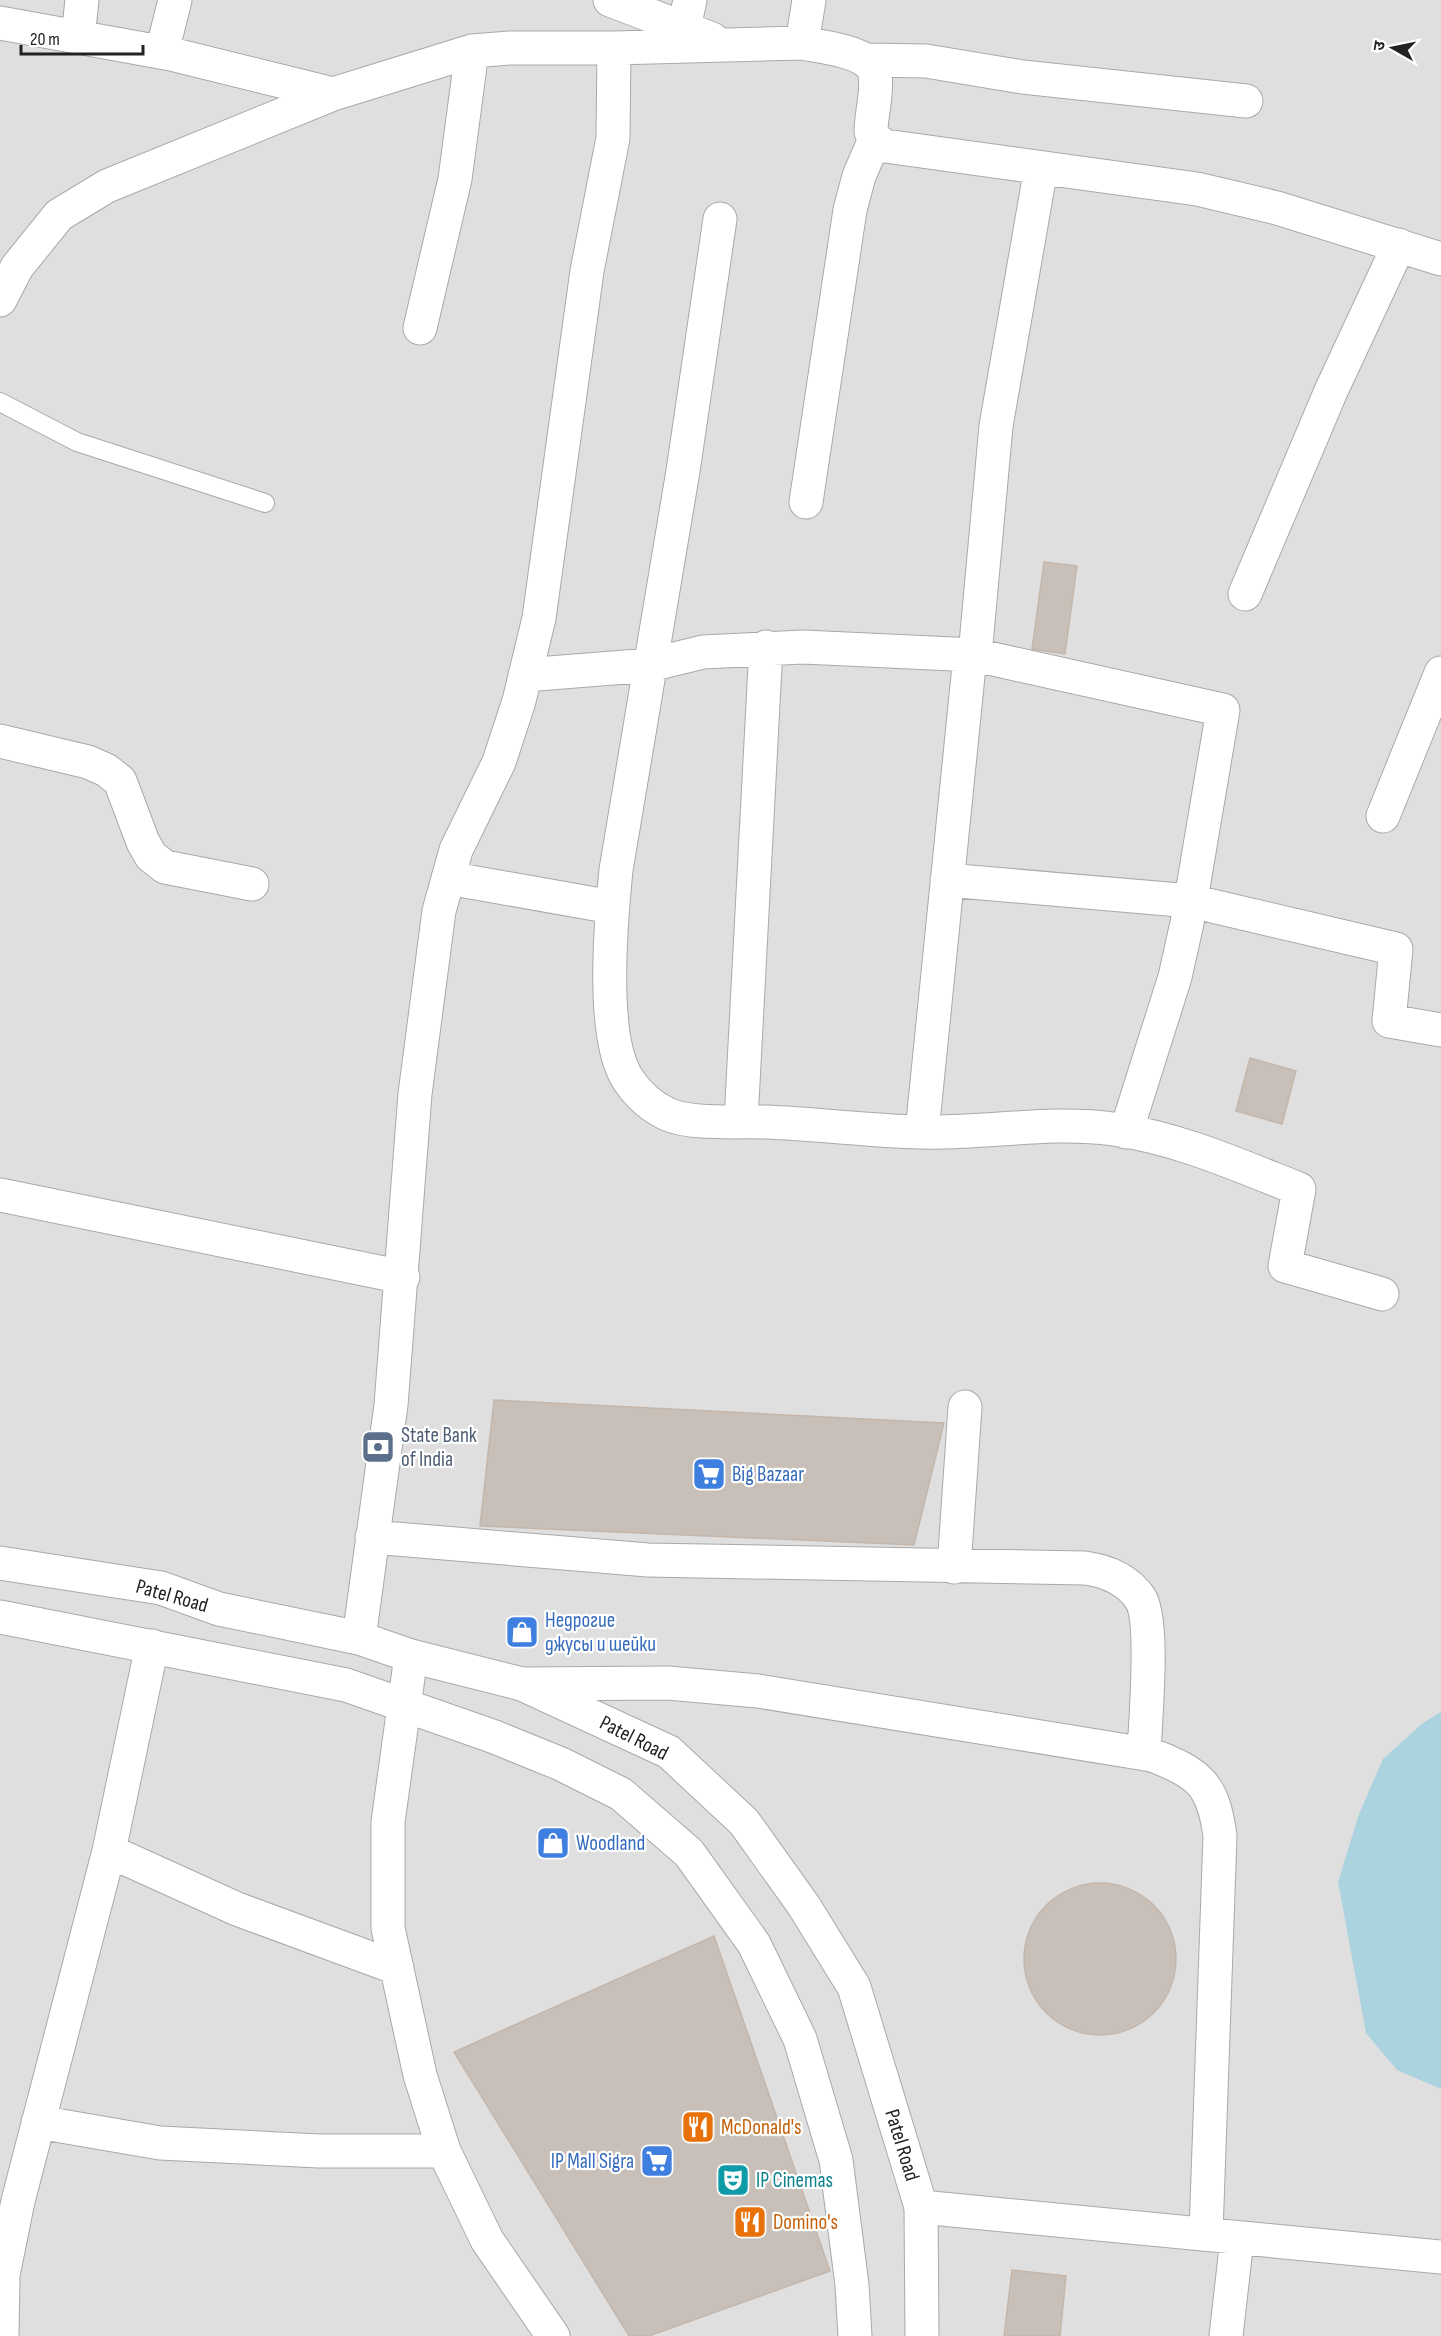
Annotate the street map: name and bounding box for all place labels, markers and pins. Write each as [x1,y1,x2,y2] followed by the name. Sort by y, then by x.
[401,1423,477,1472] place label: State Bank of India
[360,1429,396,1465] bank icon: State Bank of India
[691,1456,727,1492] supermarket icon: Big Bazaar
[732,1462,804,1487] place label: Big Bazaar
[545,1608,656,1657] place label: Недрогие джусы и шейки
[504,1614,540,1650] shop icon: Недрогие джусы и шейки
[535,1825,571,1861] shop icon: Woodland
[576,1831,645,1856] place label: Woodland
[680,2109,716,2145] restaurant icon: McDonald's
[721,2115,802,2140] place label: McDonald's
[639,2143,675,2179] supermarket icon: IP Mall Sigra
[551,2149,634,2174] place label: IP Mall Sigra
[715,2162,751,2198] theatre icon: IP Cinemas
[756,2168,833,2193] place label: IP Cinemas
[732,2204,768,2240] restaurant icon: Domino's
[773,2210,838,2235] place label: Domino's

